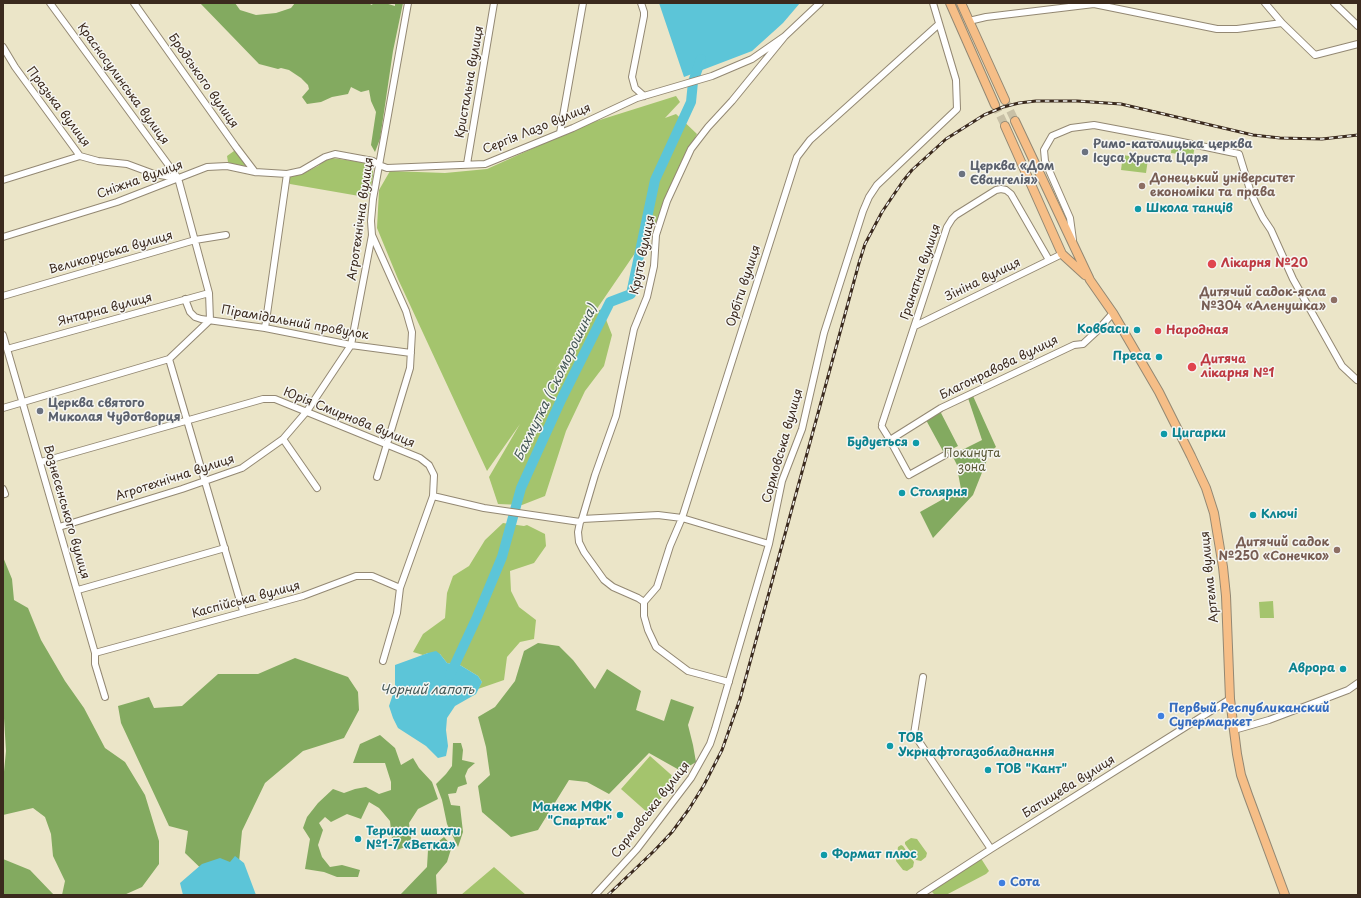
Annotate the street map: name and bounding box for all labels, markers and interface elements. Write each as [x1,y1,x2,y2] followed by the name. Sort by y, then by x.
[74,21,172,147] street label: Красносулинська вулиця
[453,25,487,139] street label: Кристальна вулиця
[165,31,241,131] street label: Бродського вулиця
[23,64,93,150] street label: Празька вулиця
[481,101,593,157] street label: Сергія Лазо вулиця
[1093,138,1253,166] place label: Римо-католицька церква Ісуса Христа Царя
[1080,147,1090,157] marker: Римо-католицька церква Ісуса Христа Царя
[345,156,377,282] street label: Агротехнічна вулиця
[95,158,185,202] street label: Сніжна вулиця
[970,160,1054,188] place label: Церква «Дом Євангелія»
[957,169,967,179] marker: Церква «Дом Євангелія»
[1150,172,1295,200] place label: Донецький університет економіки та права
[1137,181,1147,191] marker: Донецький університет економіки та права
[1146,202,1233,216] place label: Школа танців
[1133,204,1143,214] marker: Школа танців
[628,214,658,296] street label: Крута вулиця
[898,222,944,322] street label: Гранатна вулиця
[47,228,175,278] street label: Великоруська вулиця
[724,243,764,329] street label: Орбіти вулиця
[943,256,1023,304] street label: Зініна вулиця
[1221,257,1308,271] place label: Лікарня №20
[1206,258,1218,270] marker: Лікарня №20
[1200,286,1326,314] place label: Дитячий садок-ясла №304 «Аленушка»
[56,291,154,329] street label: Янтарна вулиця
[1329,295,1339,305] marker: Дитячий садок-ясла №304 «Аленушка»
[511,302,601,464] water label: Бахмутка (Скоморошина)
[220,303,370,343] street label: Пірамідальний провулок
[1077,323,1129,337] place label: Ковбаси
[1166,324,1229,338] place label: Народная
[1132,325,1142,335] marker: Ковбаси
[1153,326,1163,336] marker: Народная
[937,333,1061,403] street label: Благонравова вулиця
[1113,350,1151,364] place label: Преса
[1154,352,1164,362] marker: Преса
[1201,353,1274,381] place label: Дитяча лікарня №1
[1186,361,1198,373] marker: Дитяча лікарня №1
[281,385,417,451] street label: Юрія Смирнова вулиця
[760,387,806,505] street label: Сормовська вулиця
[48,397,181,425] place label: Церква святого Миколая Чудотворця
[35,406,45,416] marker: Церква святого Миколая Чудотворця
[1172,427,1226,441] place label: Цигарки
[1159,429,1169,439] marker: Цигарки
[847,436,908,450] place label: Будується
[911,438,921,448] marker: Будується
[40,443,92,581] street label: Вознесенського вулиця
[943,447,1001,475] park label: Покинута зона
[114,452,236,504] street label: Агротехнічна вулиця
[910,486,968,500] place label: Столярня
[897,488,907,498] marker: Столярня
[1261,508,1298,522] place label: Ключі
[1248,510,1258,520] marker: Ключі
[1198,530,1222,624] street label: Артема вулиця
[1218,536,1329,564] place label: Дитячий садок №250 «Сонечко»
[1332,545,1342,555] marker: Дитячий садок №250 «Сонечко»
[190,579,302,621] street label: Каспійська вулиця
[1288,662,1335,676] place label: Аврора
[1338,664,1348,674] marker: Аврора
[380,682,474,698] water label: Чорний лапоть
[1169,702,1330,730] place label: Первый Республиканский Супермаркет
[1156,711,1166,721] marker: Первый Республиканский Супермаркет
[898,732,1055,760] place label: ТОВ Укрнафтогазобладнання
[885,741,895,751] marker: ТОВ Укрнафтогазобладнання
[1020,753,1118,821] street label: Батищева вулиця
[609,759,693,861] street label: Сормовська вулиця
[996,763,1067,777] place label: ТОВ "Кант"
[983,765,993,775] marker: ТОВ "Кант"
[532,801,612,829] place label: Манеж МФК "Спартак"
[615,810,625,820] marker: Манеж МФК "Спартак"
[366,825,460,853] place label: Терикон шахти №1-7 «Вєтка»
[353,834,363,844] marker: Терикон шахти №1-7 «Вєтка»
[832,848,917,862] place label: Формат плюс
[819,850,829,860] marker: Формат плюс
[1010,876,1040,890] place label: Сота
[997,878,1007,888] marker: Сота

